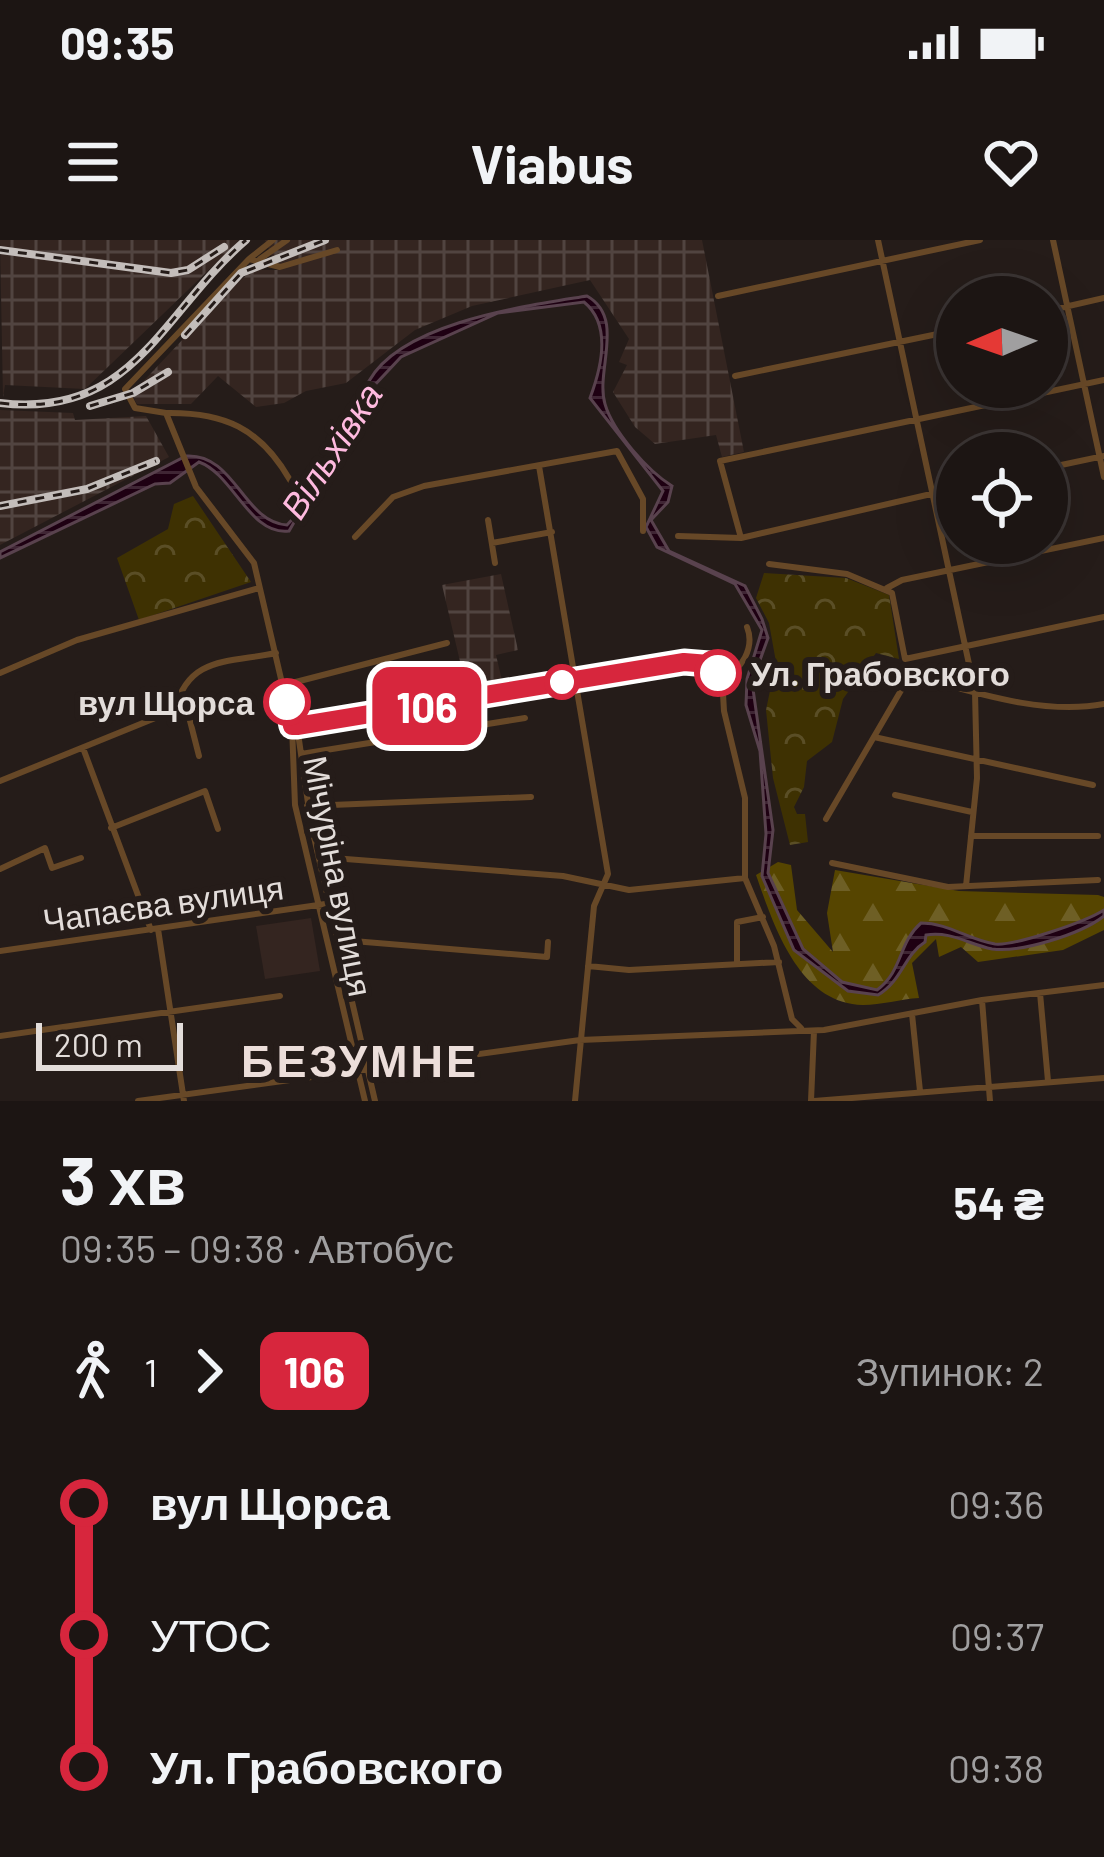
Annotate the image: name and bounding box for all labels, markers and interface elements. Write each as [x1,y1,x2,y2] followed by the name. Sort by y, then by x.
[60,15,174,69] text: 09:35
[60,129,126,195] icon: menu
[978,129,1044,195] icon: heart
[471,130,633,195] text: Viabus
[936,276,1068,408] north arrow
[936,276,1068,564] map controls
[270,374,390,526] water label: Вільхівка
[936,432,1068,564] button: locate
[696,651,740,695] marker: Ул. Грабовского
[751,653,1010,693] place label: Ул. Грабовского
[546,666,578,698] unlabelled marker
[358,667,496,745] line badge: 106
[265,680,309,724] marker: вул Щорса
[396,681,458,731] text: 106
[78,682,255,722] place label: вул Щорса
[296,752,382,1000] street label: Мічуріна вулиця
[40,866,286,940] street label: Чапаєва вулиця
[36,1017,183,1070] scale bar
[54,1024,143,1064] text: 200 m
[241,1032,479,1086] district label: БЕЗУМНЕ
[60,1139,186,1218] text: 3 хв
[954,1175,1044,1229] text: 54 ₴
[60,1224,454,1271] text: 09:35 – 09:38 · Автобус
[60,1338,126,1404] icon: walk
[176,1338,242,1404] icon: forward
[284,1346,345,1396] text: 106
[856,1347,1044,1394] text: Зупинок: 2
[144,1348,158,1395] text: 1
[150,1475,390,1529] text: вул Щорса
[948,1480,1044,1527] text: 09:36
[150,1607,272,1661] text: УТОС
[950,1612,1044,1659] text: 09:37
[150,1739,503,1793] text: Ул. Грабовского
[948,1744,1044,1791] text: 09:38

